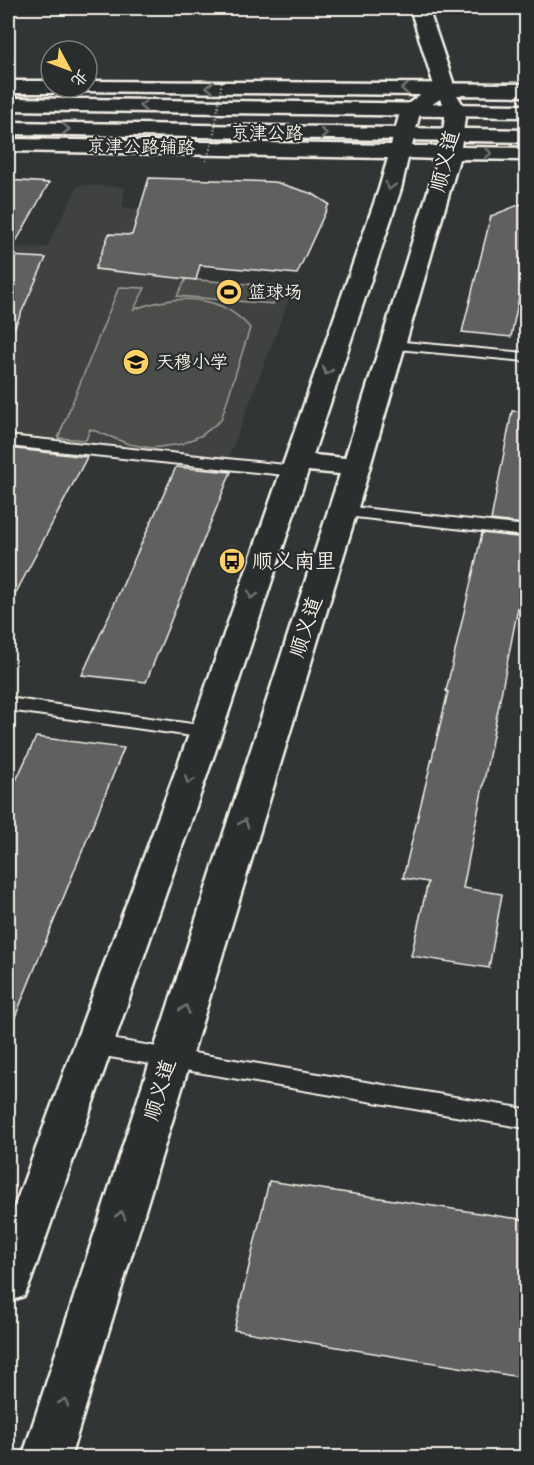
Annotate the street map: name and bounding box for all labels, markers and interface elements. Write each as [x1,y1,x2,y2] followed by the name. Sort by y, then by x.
[39,39,99,99] north arrow
[67,66,92,91] text: 北
[206,81,215,93] one-way arrow
[401,83,410,95] one-way arrow
[138,100,147,112] one-way arrow
[231,121,303,145] street label: 京津公路
[61,123,70,135] one-way arrow
[424,127,466,195] street label: 顺义道
[319,128,328,140] one-way arrow
[87,135,195,159] street label: 京津公路辅路
[484,147,493,160] one-way arrow
[385,180,397,191] one-way arrow
[214,277,244,307] sports icon: 篮球场
[248,281,302,304] place label: 篮球场
[121,347,151,377] school or university icon: 天穆小学
[156,351,228,374] place label: 天穆小学
[322,365,335,375] one-way arrow
[217,546,247,576] bus stop icon: 顺义南里
[252,548,336,575] place label: 顺义南里
[247,589,259,600] one-way arrow
[283,593,329,661] street label: 顺义道
[183,774,196,784] one-way arrow
[237,818,249,829] one-way arrow
[178,1004,191,1015] one-way arrow
[138,1056,182,1124] street label: 顺义道
[114,1210,126,1221] one-way arrow
[56,1397,69,1408] one-way arrow

